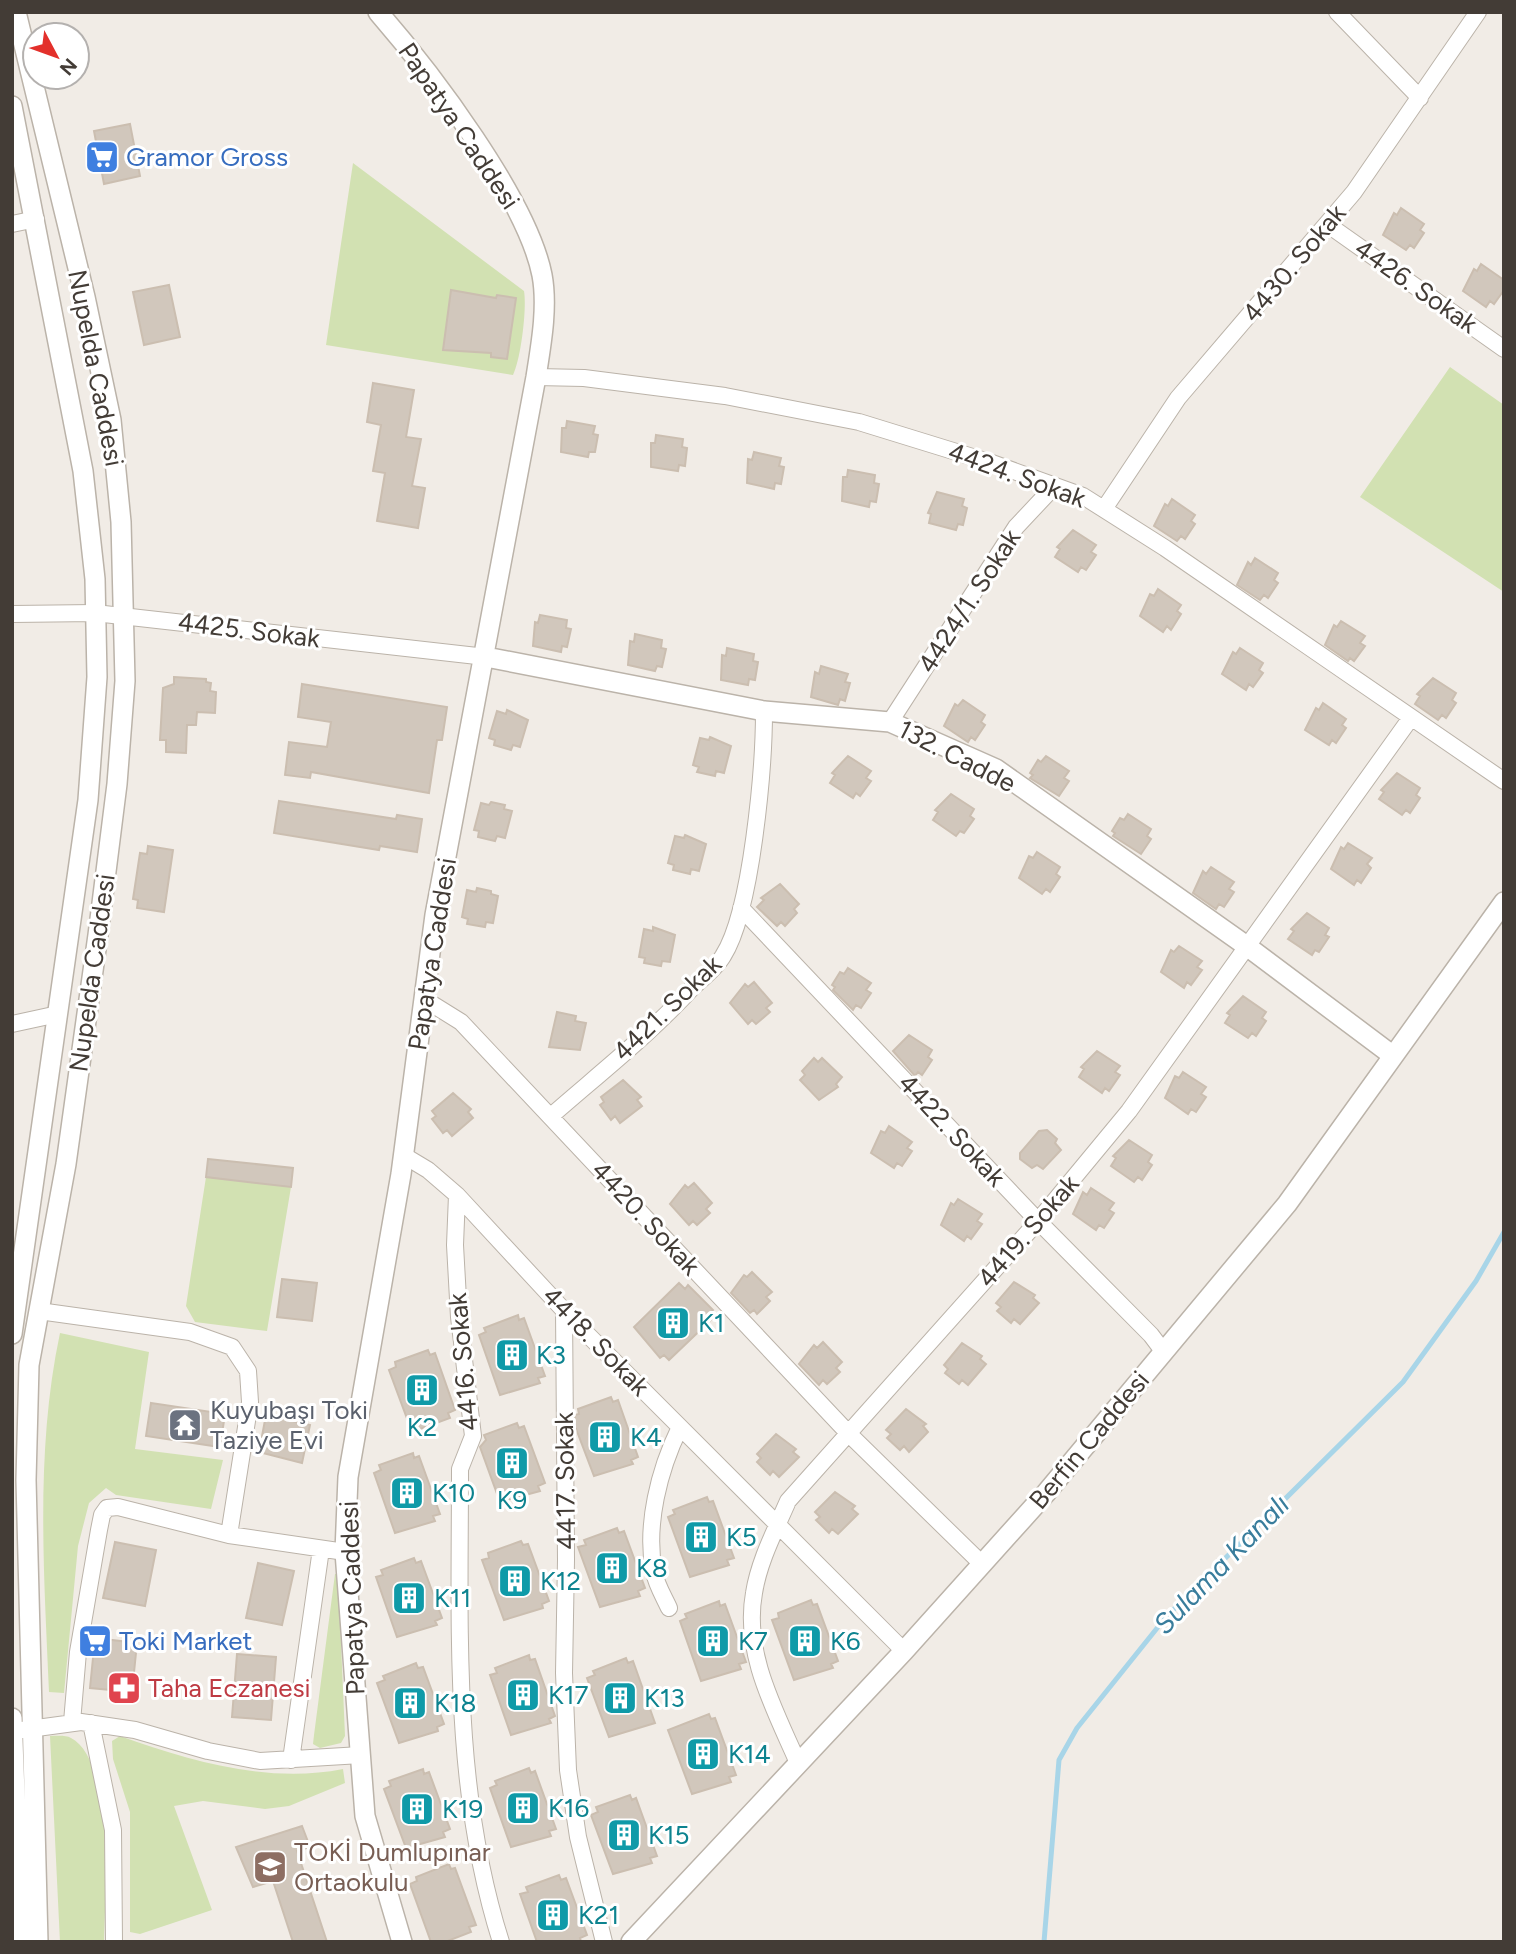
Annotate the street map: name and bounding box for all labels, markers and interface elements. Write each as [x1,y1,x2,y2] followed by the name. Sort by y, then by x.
[21,21,91,91] north arrow
[391,36,527,216] street label: Papatya Caddesi
[55,54,82,80] text: N
[83,138,121,176] supermarket icon: Gramor Gross
[126,141,288,173] place label: Gramor Gross
[1235,197,1353,329] street label: 4430. Sokak
[1348,232,1484,340] street label: 4426. Sokak
[61,267,131,469] street label: Nupelda Caddesi
[944,435,1091,515] street label: 4424. Sokak
[911,523,1028,679] street label: 4424/1. Sokak
[176,605,322,655] street label: 4425. Sokak
[893,713,1021,799] street label: 132. Cadde
[401,855,463,1053] street label: Papatya Caddesi
[62,872,122,1074] street label: Nupelda Caddesi
[606,948,728,1068] street label: 4421. Sokak
[892,1067,1013,1193] street label: 4422. Sokak
[585,1154,707,1282] street label: 4420. Sokak
[970,1168,1086,1294] street label: 4419. Sokak
[536,1280,656,1403] street label: 4418. Sokak
[441,1291,485,1433] street label: 4416. Sokak
[654,1304,692,1342] building icon: K1
[698,1307,725,1339] place label: K1
[493,1336,531,1374] building icon: K3
[536,1339,566,1371] place label: K3
[1022,1365,1156,1515] street label: Berfin Caddesi
[403,1371,441,1409] building icon: K2
[210,1394,368,1456] place label: Kuyubaşı Toki Taziye Evi
[166,1406,204,1444] temple icon: Kuyubaşı Toki Taziye Evi
[407,1411,437,1443] place label: K2
[548,1411,582,1550] street label: 4417. Sokak
[586,1418,624,1456] building icon: K4
[630,1421,662,1453] place label: K4
[493,1444,531,1482] building icon: K9
[388,1474,426,1512] building icon: K10
[432,1477,475,1509] place label: K10
[497,1484,527,1516] place label: K9
[1146,1487,1296,1641] water label: Sulama Kanalı
[333,1500,371,1696] street label: Papatya Caddesi
[682,1518,720,1556] building icon: K5
[726,1521,757,1553] place label: K5
[593,1549,631,1587] building icon: K8
[636,1552,668,1584] place label: K8
[496,1562,534,1600] building icon: K12
[540,1565,581,1597] place label: K12
[390,1579,428,1617] building icon: K11
[434,1582,471,1614] place label: K11
[76,1622,114,1660] supermarket icon: Toki Market
[694,1622,732,1660] building icon: K7
[786,1622,824,1660] building icon: K6
[119,1625,252,1657] place label: Toki Market
[738,1625,768,1657] place label: K7
[830,1625,861,1657] place label: K6
[105,1669,143,1707] pharmacy icon: Taha Eczanesi
[148,1672,311,1704] place label: Taha Eczanesi
[504,1676,542,1714] building icon: K17
[548,1679,589,1711] place label: K17
[601,1679,639,1717] building icon: K13
[644,1682,685,1714] place label: K13
[391,1684,429,1722] building icon: K18
[434,1687,477,1719] place label: K18
[684,1735,722,1773] building icon: K14
[728,1738,771,1770] place label: K14
[504,1789,542,1827] building icon: K16
[398,1790,436,1828] building icon: K19
[548,1792,589,1824] place label: K16
[442,1793,483,1825] place label: K19
[605,1816,643,1854] building icon: K15
[648,1819,690,1851] place label: K15
[294,1836,491,1898] place label: TOKİ Dumlupınar Ortaokulu
[251,1848,289,1886] school or university icon: TOKİ Dumlupınar Ortaokulu
[534,1896,572,1934] building icon: K21
[578,1899,619,1931] place label: K21

